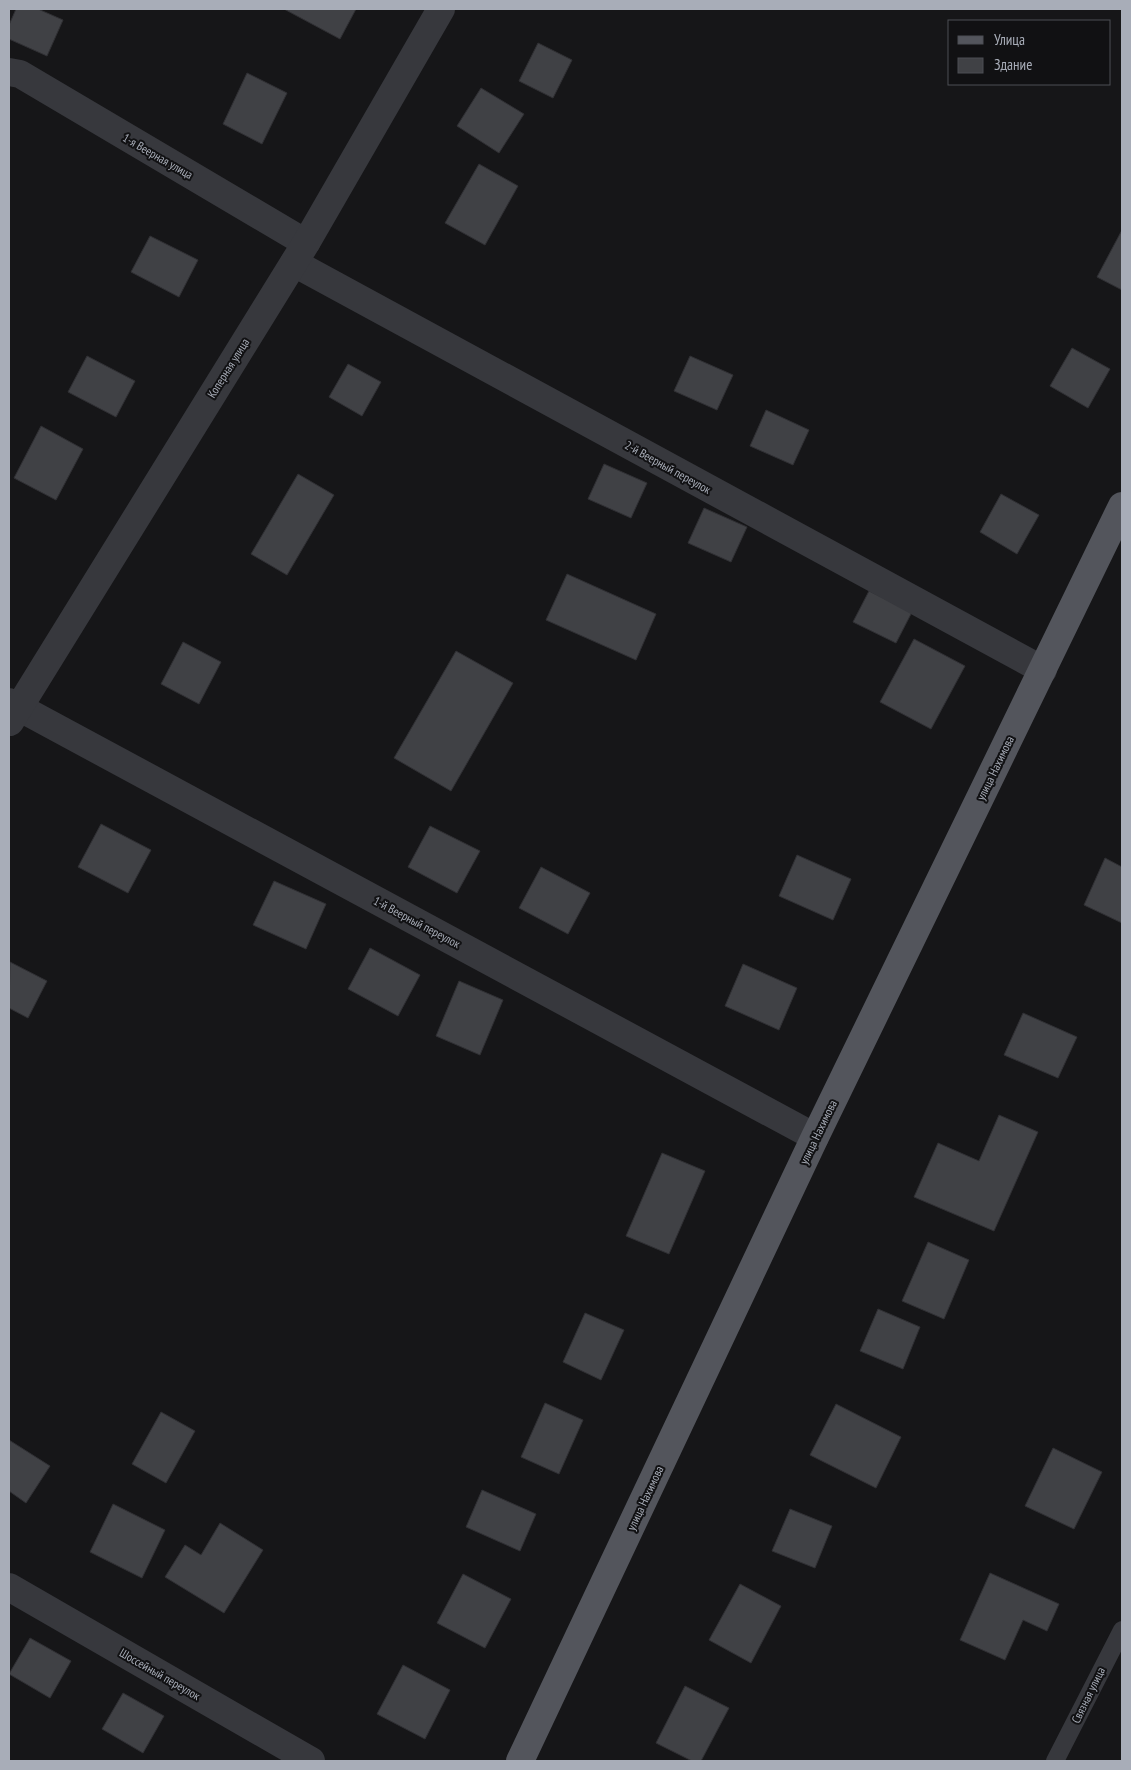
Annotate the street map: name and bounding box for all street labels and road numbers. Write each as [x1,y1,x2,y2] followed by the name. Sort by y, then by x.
[120,130,196,182] street label: 1-я Веерная улица
[204,335,252,401] street label: Коперная улица
[622,437,714,497] street label: 2-й Веерный переулок
[973,733,1017,803] street label: улица Нахимова
[371,893,463,951] street label: 1-й Веерный переулок
[796,1097,840,1167] street label: улица Нахимова
[623,1463,667,1533] street label: улица Нахимова
[117,1645,203,1703] street label: Шоссейный переулок
[1068,1664,1108,1726] street label: Связная улица

